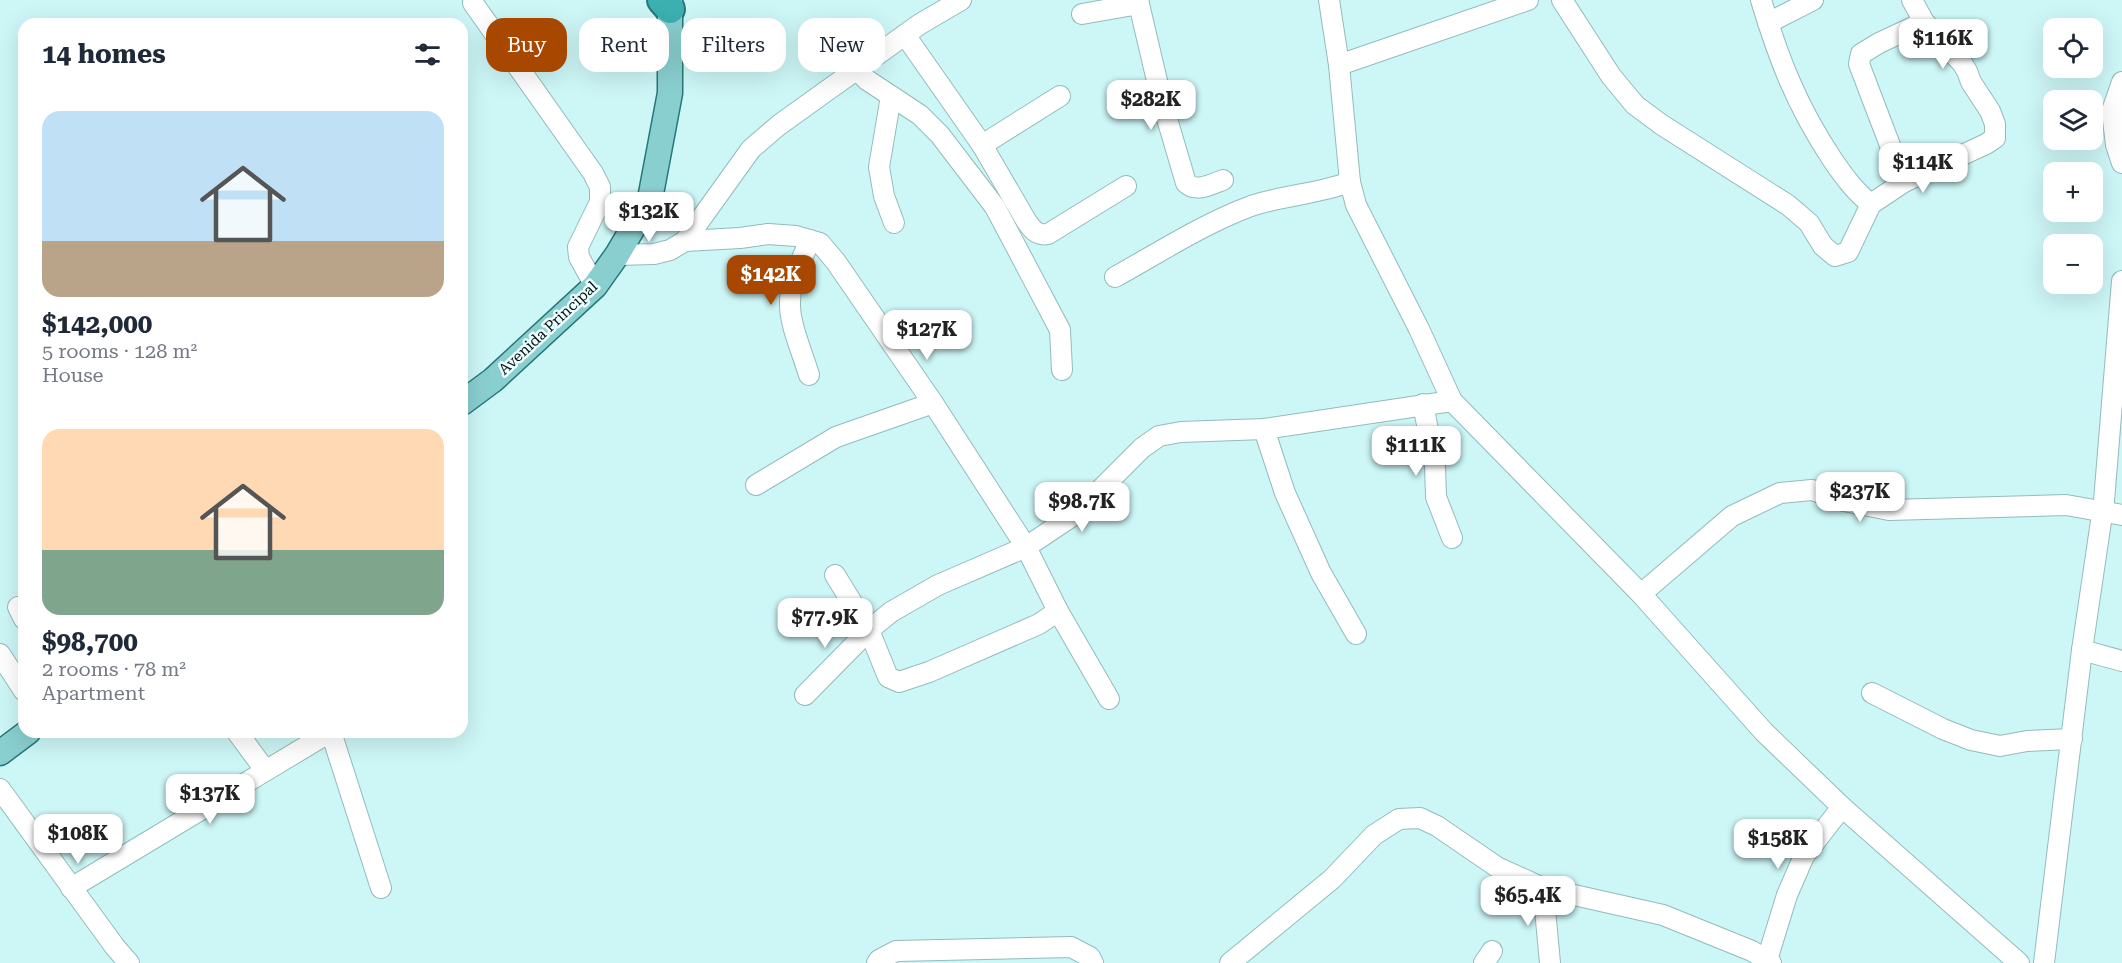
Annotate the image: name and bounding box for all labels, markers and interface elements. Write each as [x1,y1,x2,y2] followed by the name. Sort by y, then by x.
[486,18,567,72] chip: Buy
[579,18,669,72] chip: Rent
[681,18,786,72] chip: Filters
[798,18,885,72] chip: New
[2043,18,2103,294] map controls
[2043,18,2103,78] button: locate
[1901,19,1985,70] pin: $116K
[1913,26,1973,50] text: $116K
[411,38,444,71] icon: filters
[42,39,166,69] text: 14 homes
[1109,80,1193,131] pin: $282K
[1121,87,1181,111] text: $282K
[2043,90,2103,150] button: layers
[1881,143,1965,194] pin: $114K
[189,150,297,258] icon: home
[1893,150,1953,174] text: $114K
[2043,162,2103,222] button: +
[607,192,691,243] pin: $132K
[619,199,679,223] text: $132K
[2043,234,2103,294] button: −
[729,255,813,306] pin: $142K
[741,262,801,286] text: $142K
[495,277,601,378] street label: Avenida Principal
[42,309,152,339] text: $142,000
[885,310,969,361] pin: $127K
[897,317,957,341] text: $127K
[42,339,197,363] text: 5 rooms · 128 m²
[42,363,104,387] text: House
[1374,426,1458,477] pin: $111K
[1386,433,1446,457] text: $111K
[189,468,297,576] icon: home
[1818,472,1902,523] pin: $237K
[1830,479,1890,503] text: $237K
[1033,482,1131,533] pin: $98.7K
[1049,489,1115,513] text: $98.7K
[776,598,874,649] pin: $77.9K
[792,605,858,629] text: $77.9K
[42,627,138,657] text: $98,700
[42,657,186,681] text: 2 rooms · 78 m²
[42,681,145,705] text: Apartment
[168,774,252,825] pin: $137K
[180,781,240,805] text: $137K
[36,814,120,865] pin: $108K
[1736,819,1820,870] pin: $158K
[48,821,108,845] text: $108K
[1748,826,1808,850] text: $158K
[1479,876,1577,927] pin: $65.4K
[1495,883,1561,907] text: $65.4K

